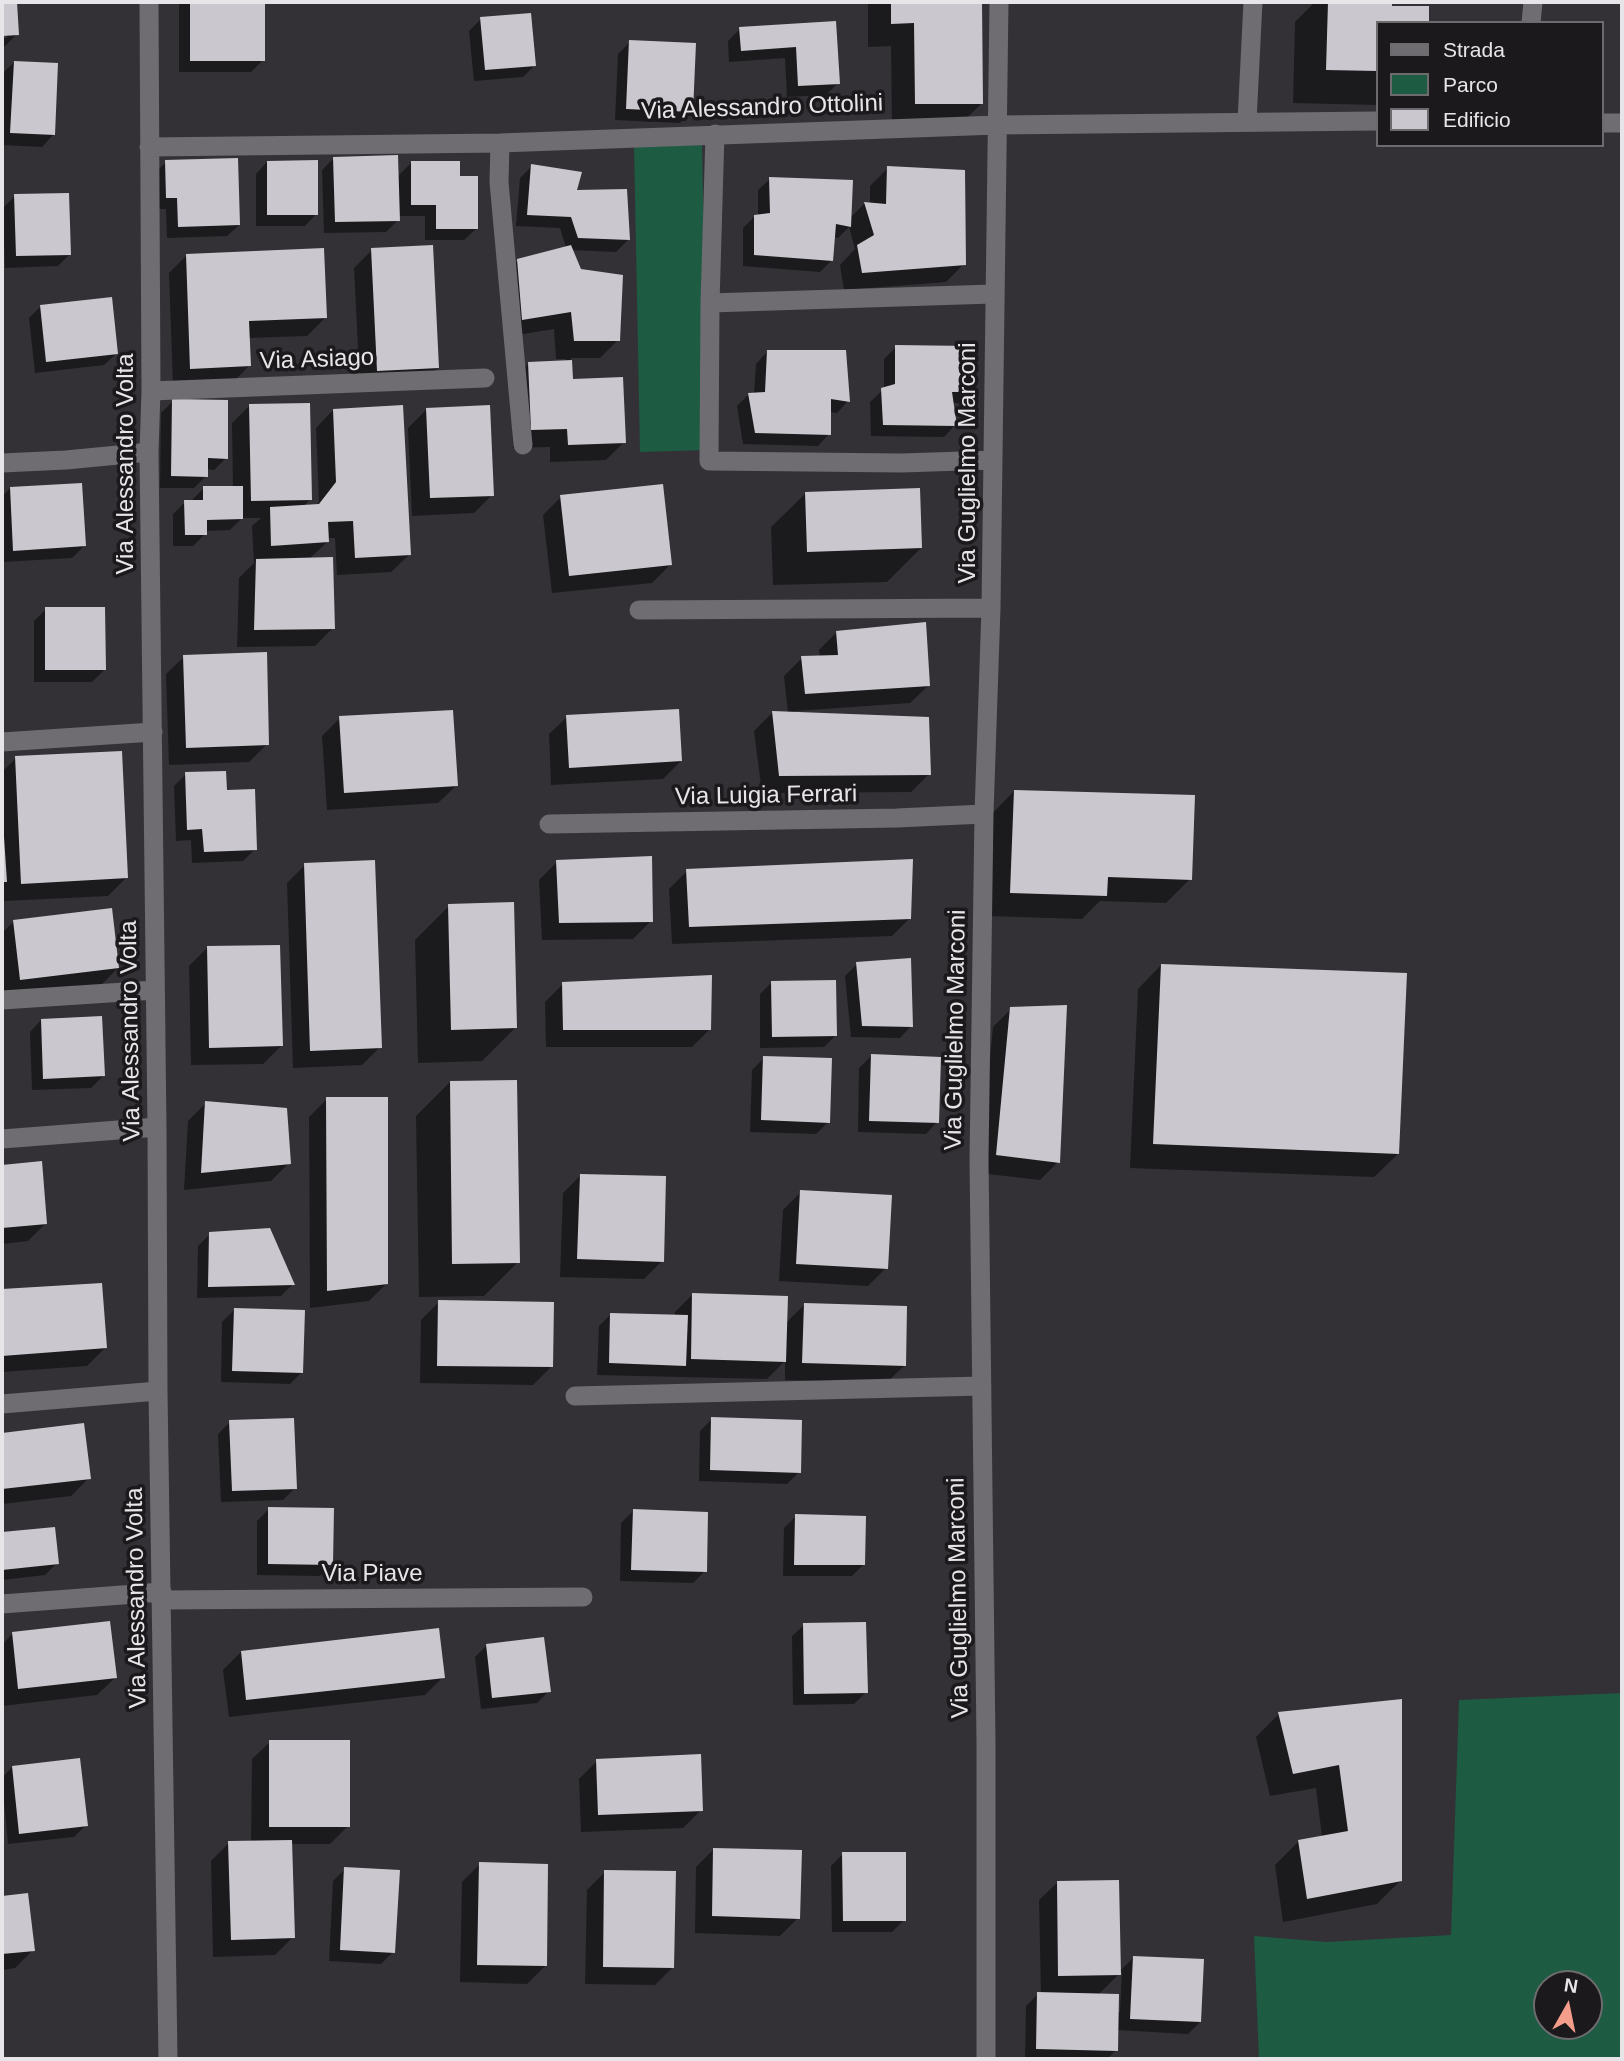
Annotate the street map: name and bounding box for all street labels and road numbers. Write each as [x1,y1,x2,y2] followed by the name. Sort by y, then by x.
[640,89,884,127] street label: Via Alessandro Ottolini
[954,343,982,583] street label: Via Guglielmo Marconi
[259,344,375,376] street label: Via Asiago
[112,353,140,575] street label: Via Alessandro Volta
[675,780,857,812] street label: Via Luigia Ferrari
[939,909,973,1151] street label: Via Guglielmo Marconi
[115,920,147,1142] street label: Via Alessandro Volta
[942,1477,976,1719] street label: Via Guglielmo Marconi
[121,1487,153,1709] street label: Via Alessandro Volta
[322,1560,422,1588] street label: Via Piave

